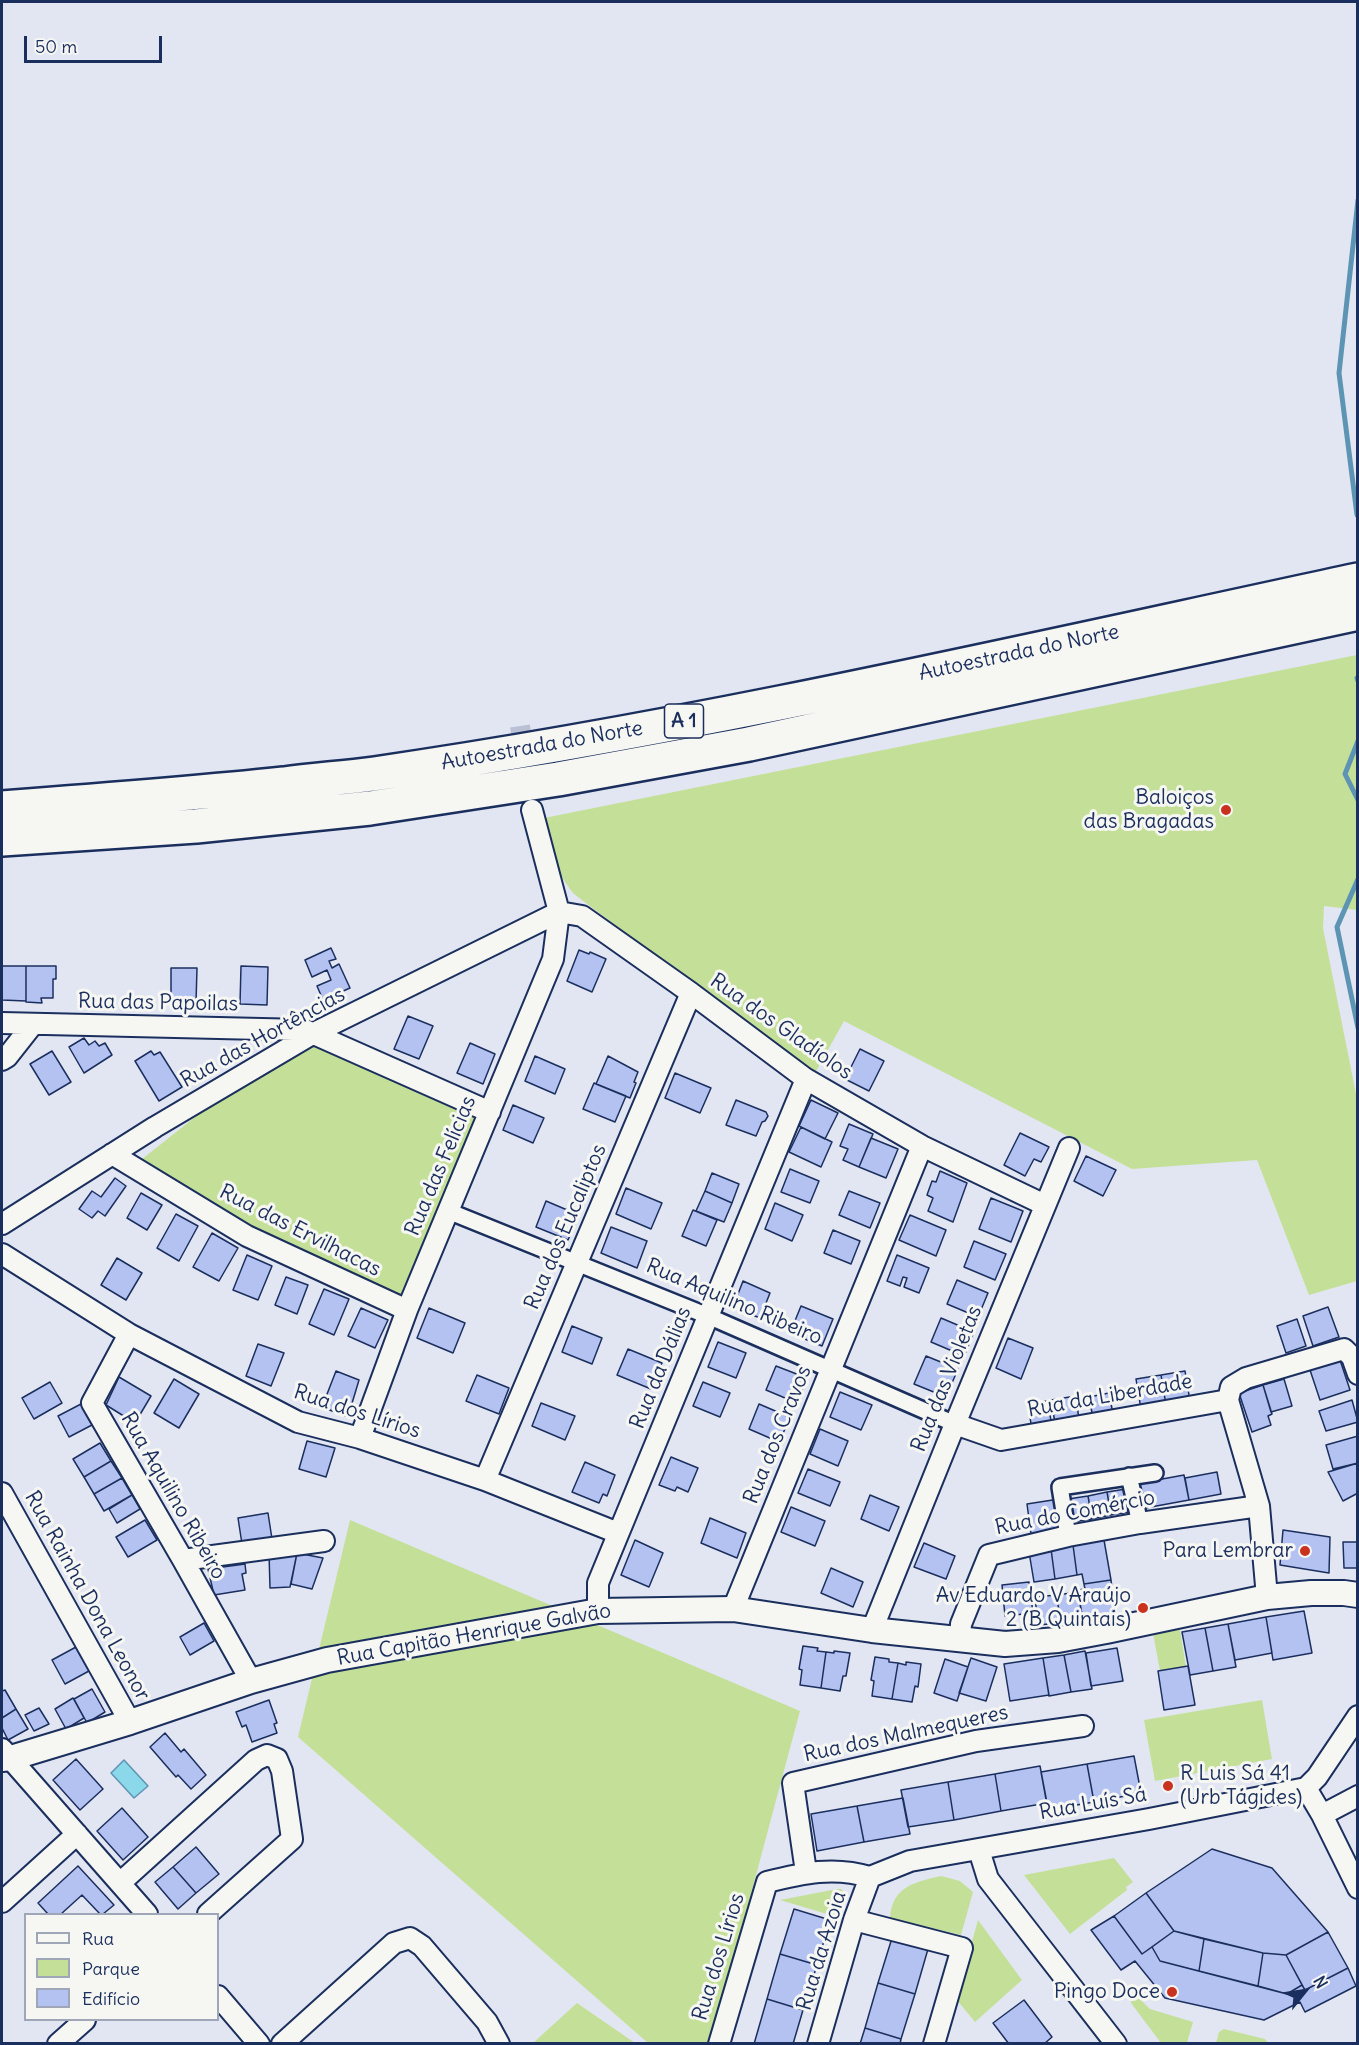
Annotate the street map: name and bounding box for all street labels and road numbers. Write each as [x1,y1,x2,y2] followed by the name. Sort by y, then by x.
[917,619,1121,687] street label: Autoestrada do Norte
[664,704,704,738] road number: A 1
[439,716,645,776] street label: Autoestrada do Norte
[705,969,857,1085] street label: Rua dos Gladíolos
[176,982,350,1094] street label: Rua das Hortências
[78,989,238,1017] street label: Rua das Papoilas
[400,1092,482,1240] street label: Rua das Felícias
[520,1140,612,1314] street label: Rua dos Eucaliptos
[215,1179,385,1283] street label: Rua das Ervilhacas
[642,1254,826,1350] street label: Rua Aquilino Ribeiro
[906,1302,988,1456] street label: Rua das Violetas
[625,1303,697,1433] street label: Rua da Dálias
[739,1362,817,1508] street label: Rua dos Cravos
[1026,1369,1194,1423] street label: Rua da Liberdade
[290,1380,424,1444] street label: Rua dos Lírios
[115,1408,231,1584] street label: Rua Aquilino Ribeiro
[993,1485,1157,1541] street label: Rua do Comércio
[19,1487,155,1705] street label: Rua Rainha Dona Leonor
[335,1598,613,1672] street label: Rua Capitão Henrique Galvão
[801,1700,1011,1768] street label: Rua dos Malmequeres
[1037,1782,1149,1826] street label: Rua Luís Sá
[792,1888,852,2014] street label: Rua da Azoia
[688,1890,750,2024] street label: Rua dos Lírios

